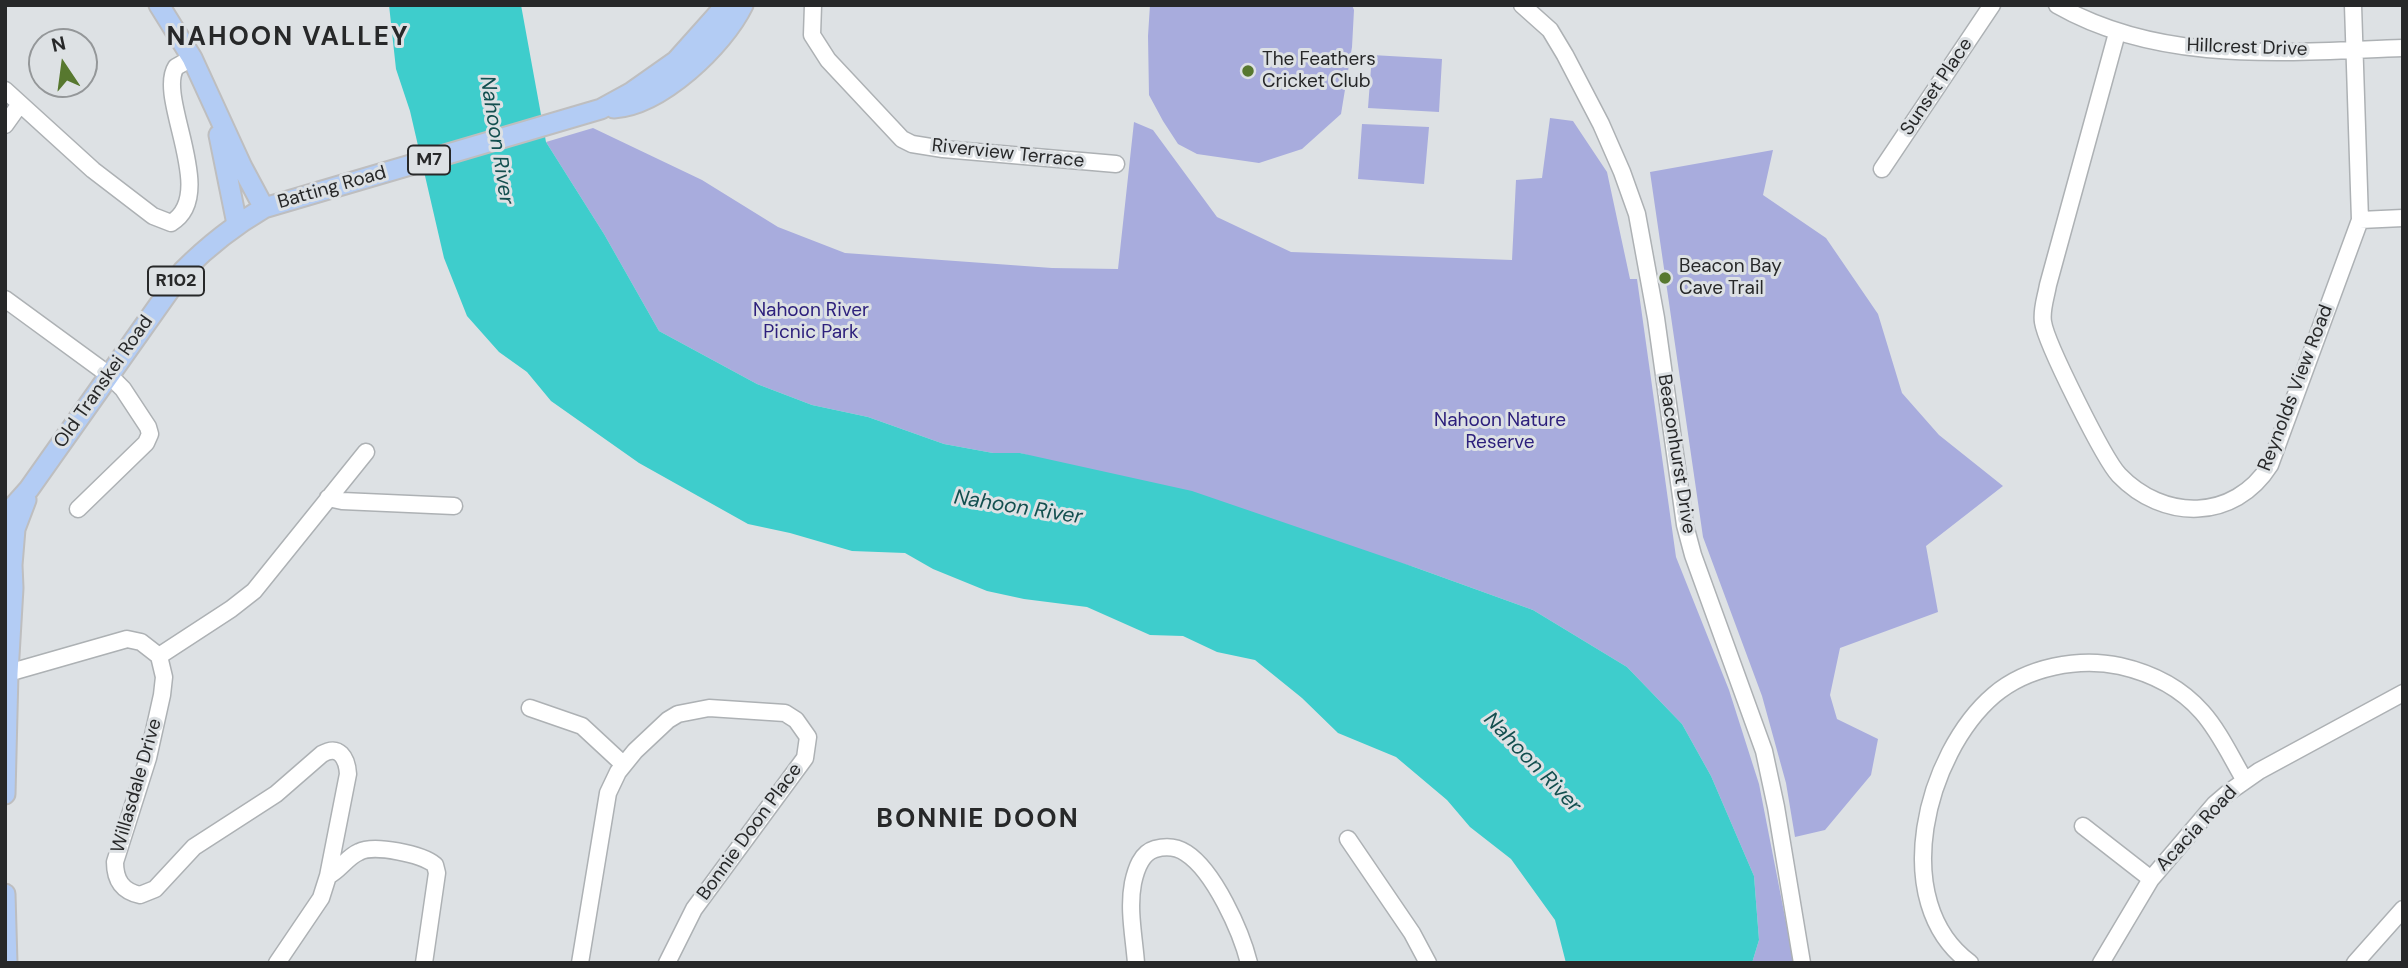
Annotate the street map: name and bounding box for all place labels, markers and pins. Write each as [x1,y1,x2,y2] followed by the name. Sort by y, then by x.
[1262,49,1376,93] place label: The Feathers Cricket Club
[1240,63,1256,79] marker: The Feathers Cricket Club
[1679,256,1782,300] place label: Beacon Bay Cave Trail
[1657,270,1673,286] marker: Beacon Bay Cave Trail

